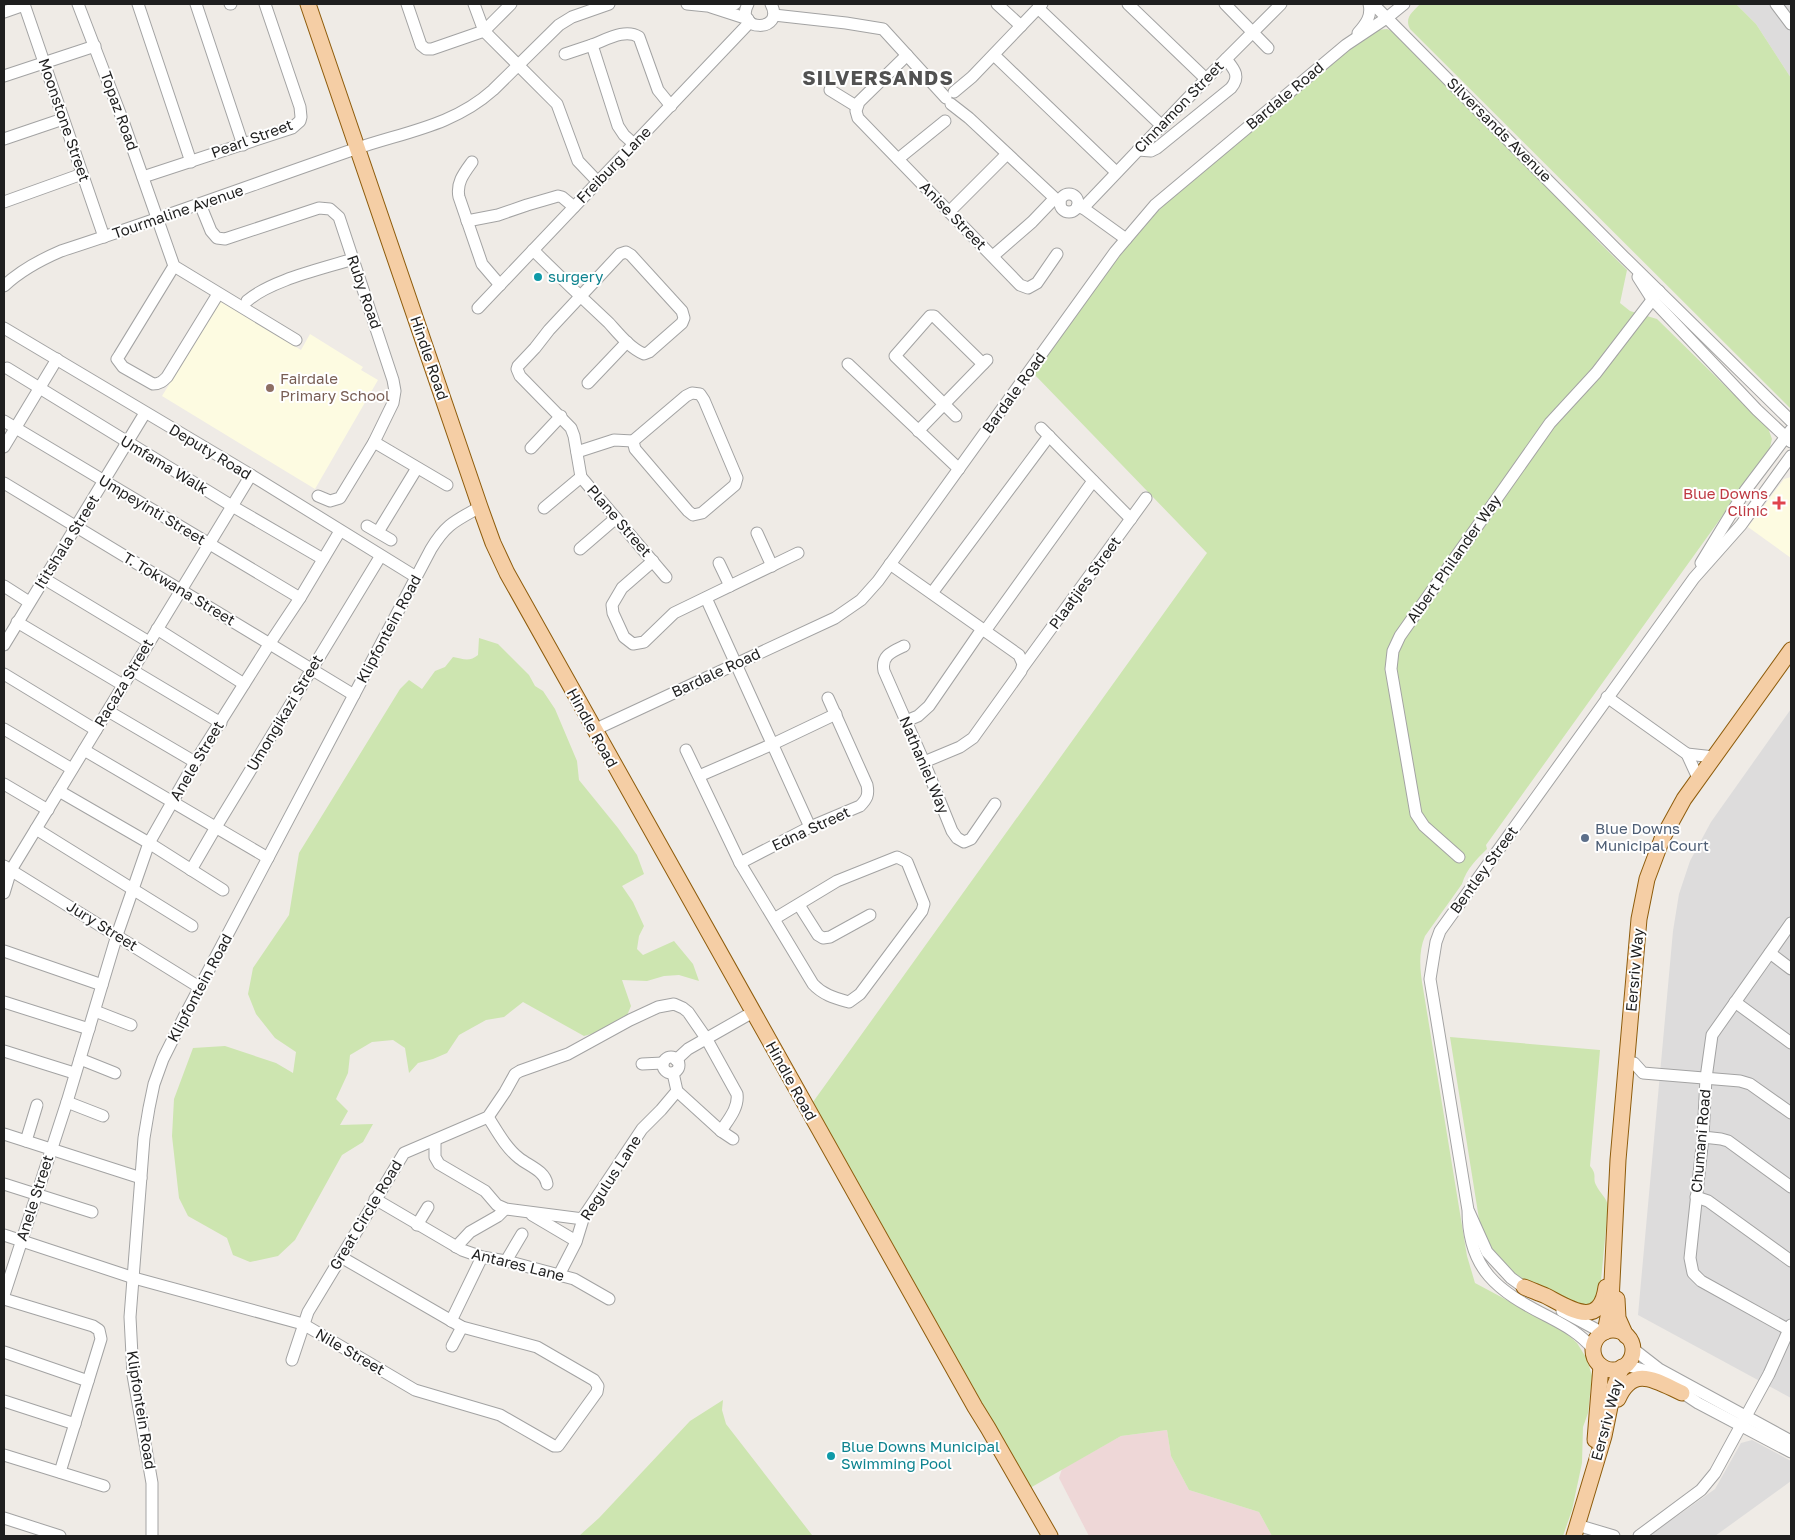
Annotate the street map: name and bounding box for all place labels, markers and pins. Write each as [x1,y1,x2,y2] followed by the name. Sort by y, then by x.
[548,267,604,285] place label: surgery
[532,271,544,283] marker: surgery
[280,369,390,404] place label: Fairdale Primary School
[264,382,276,394] marker: Fairdale Primary School
[1683,484,1768,519] place label: Blue Downs Clinic
[1772,496,1786,510] marker: Blue Downs Clinic
[1595,819,1709,854] place label: Blue Downs Municipal Court
[1579,832,1591,844] marker: Blue Downs Municipal Court
[841,1437,1000,1472] place label: Blue Downs Municipal Swimming Pool
[825,1450,837,1462] marker: Blue Downs Municipal Swimming Pool

